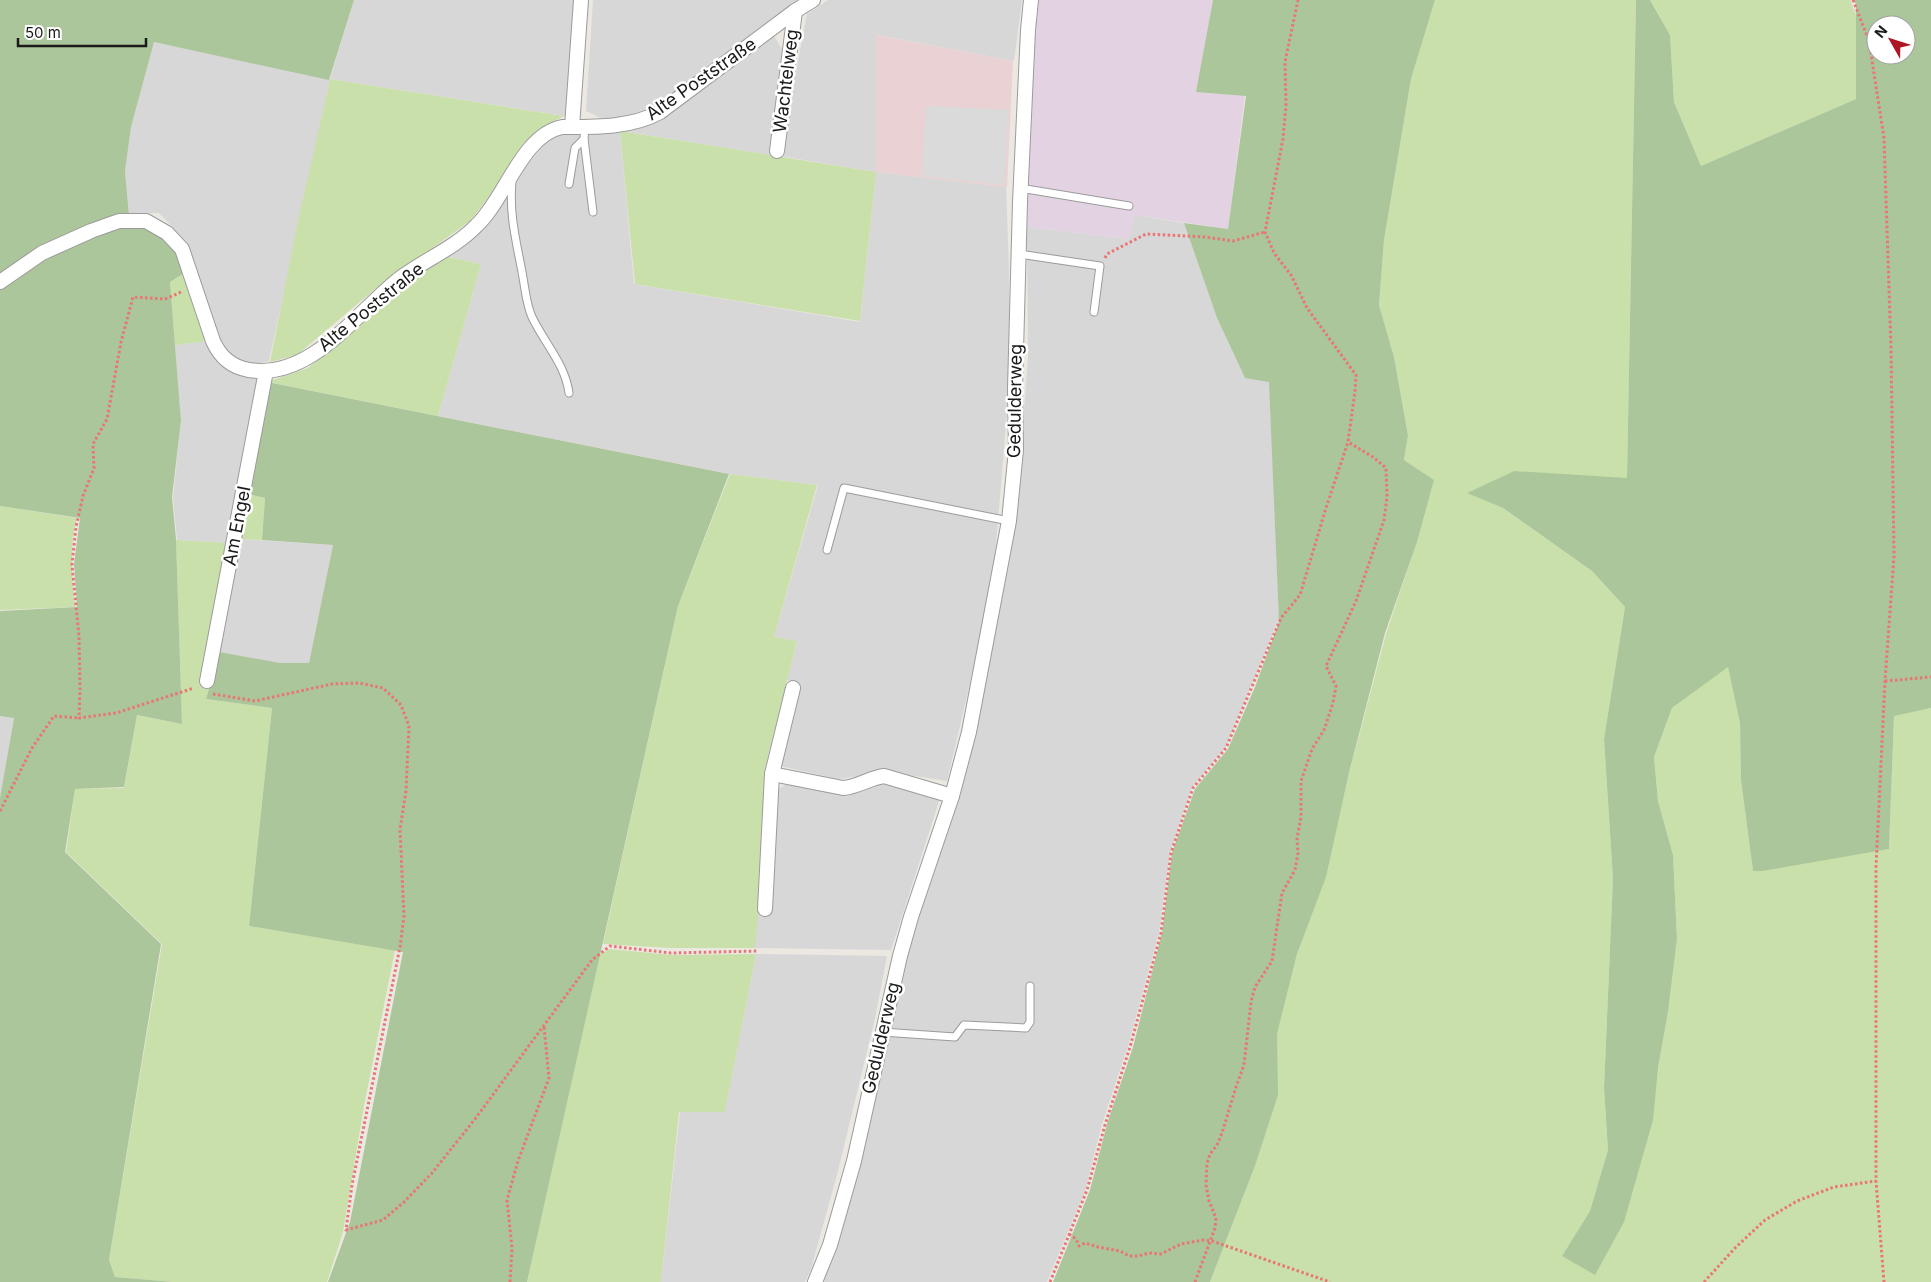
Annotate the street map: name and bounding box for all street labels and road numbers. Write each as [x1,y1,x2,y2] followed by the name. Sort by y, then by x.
[769,28,802,134] street label: Wachtelweg
[642,33,760,124] street label: Alte Poststraße
[314,258,428,356] street label: Alte Poststraße
[1003,344,1026,458] street label: Gedulderweg
[219,484,255,567] street label: Am Engel
[857,980,904,1096] street label: Gedulderweg

